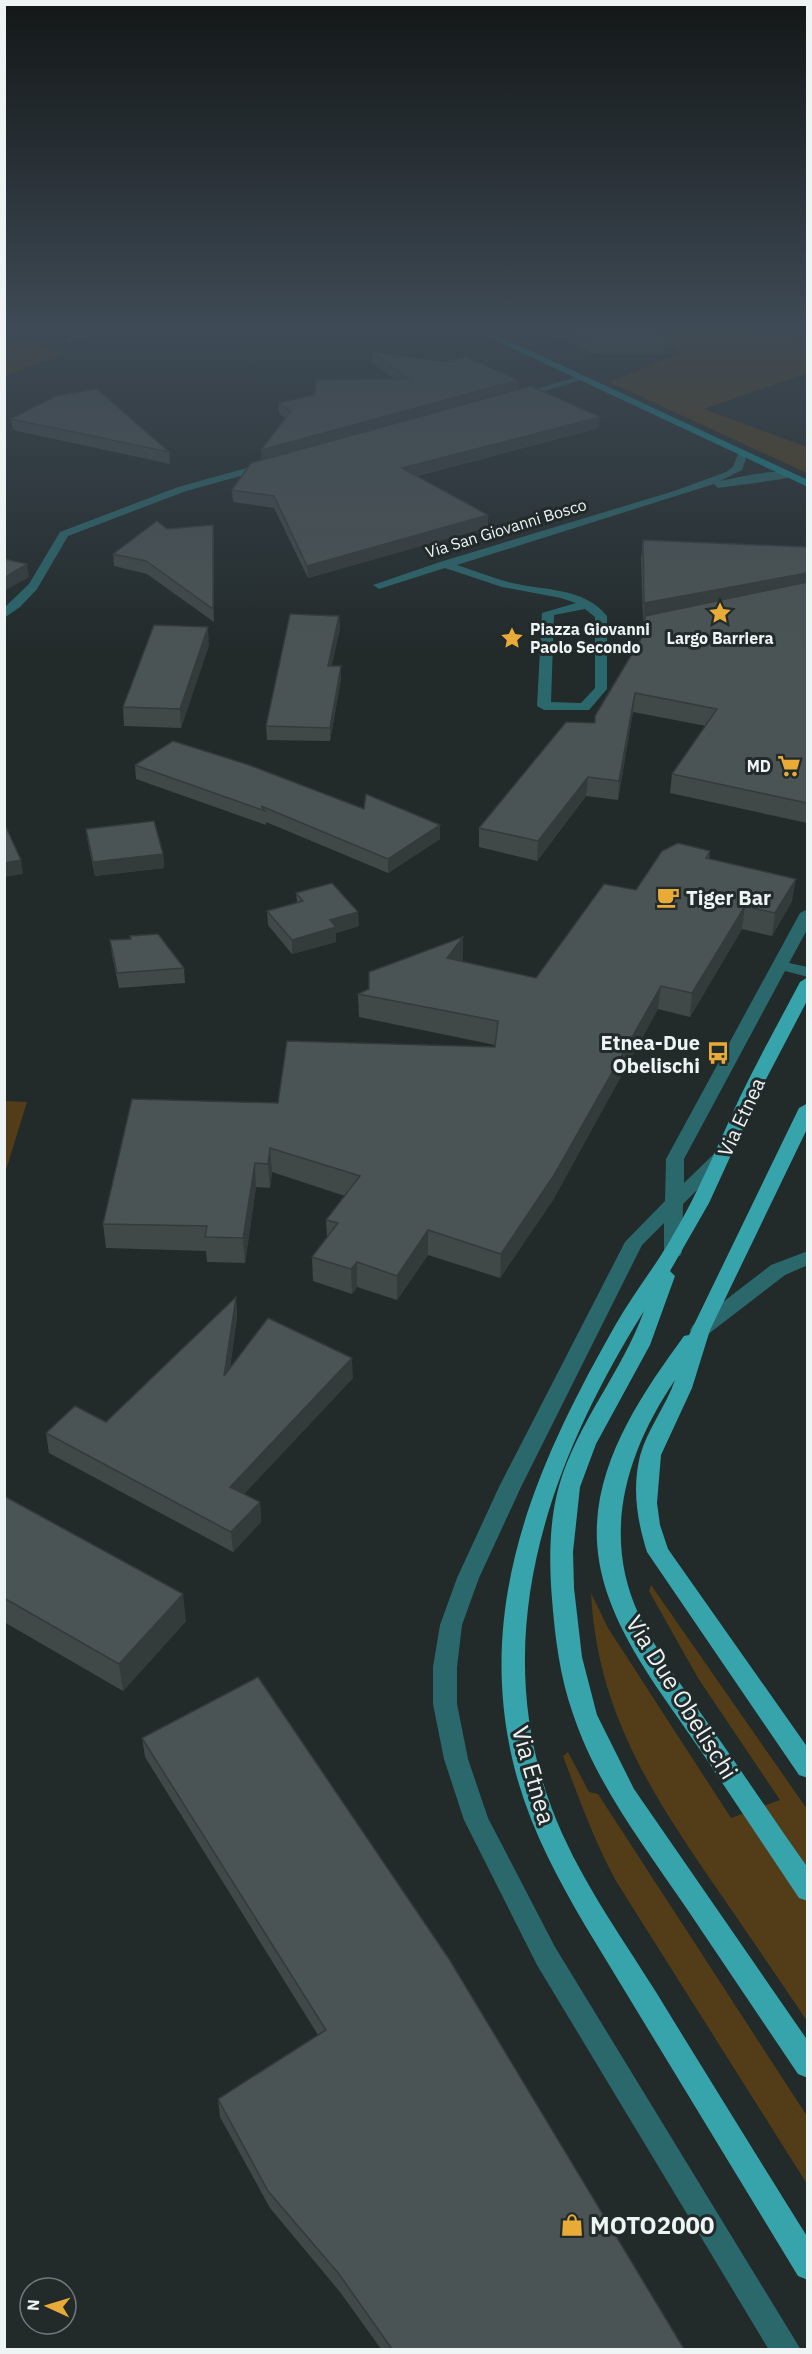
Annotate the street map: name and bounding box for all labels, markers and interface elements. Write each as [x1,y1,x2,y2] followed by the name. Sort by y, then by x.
[423,494,589,562] street label: Via San Giovanni Bosco
[707,600,733,626] place icon: Largo Barriera
[530,619,650,657] place label: Piazza Giovanni Paolo Secondo
[499,625,525,651] place icon: Piazza Giovanni Paolo Secondo
[666,628,774,648] place label: Largo Barriera
[776,753,802,779] supermarket icon: MD
[747,756,771,776] place label: MD
[655,884,681,910] cafe icon: Tiger Bar
[686,884,771,911] place label: Tiger Bar
[601,1029,700,1079] place label: Etnea-Due Obelischi
[705,1040,731,1066] bus stop icon: Etnea-Due Obelischi
[711,1073,771,1161] street label: Via Etnea
[619,1609,745,1785] street label: Via Due Obelischi
[505,1722,563,1828] street label: Via Etnea
[590,2209,714,2241] place label: MOTO2000
[559,2212,585,2238] shop icon: MOTO2000
[18,2276,78,2336] north arrow
[23,2298,43,2311] text: N

